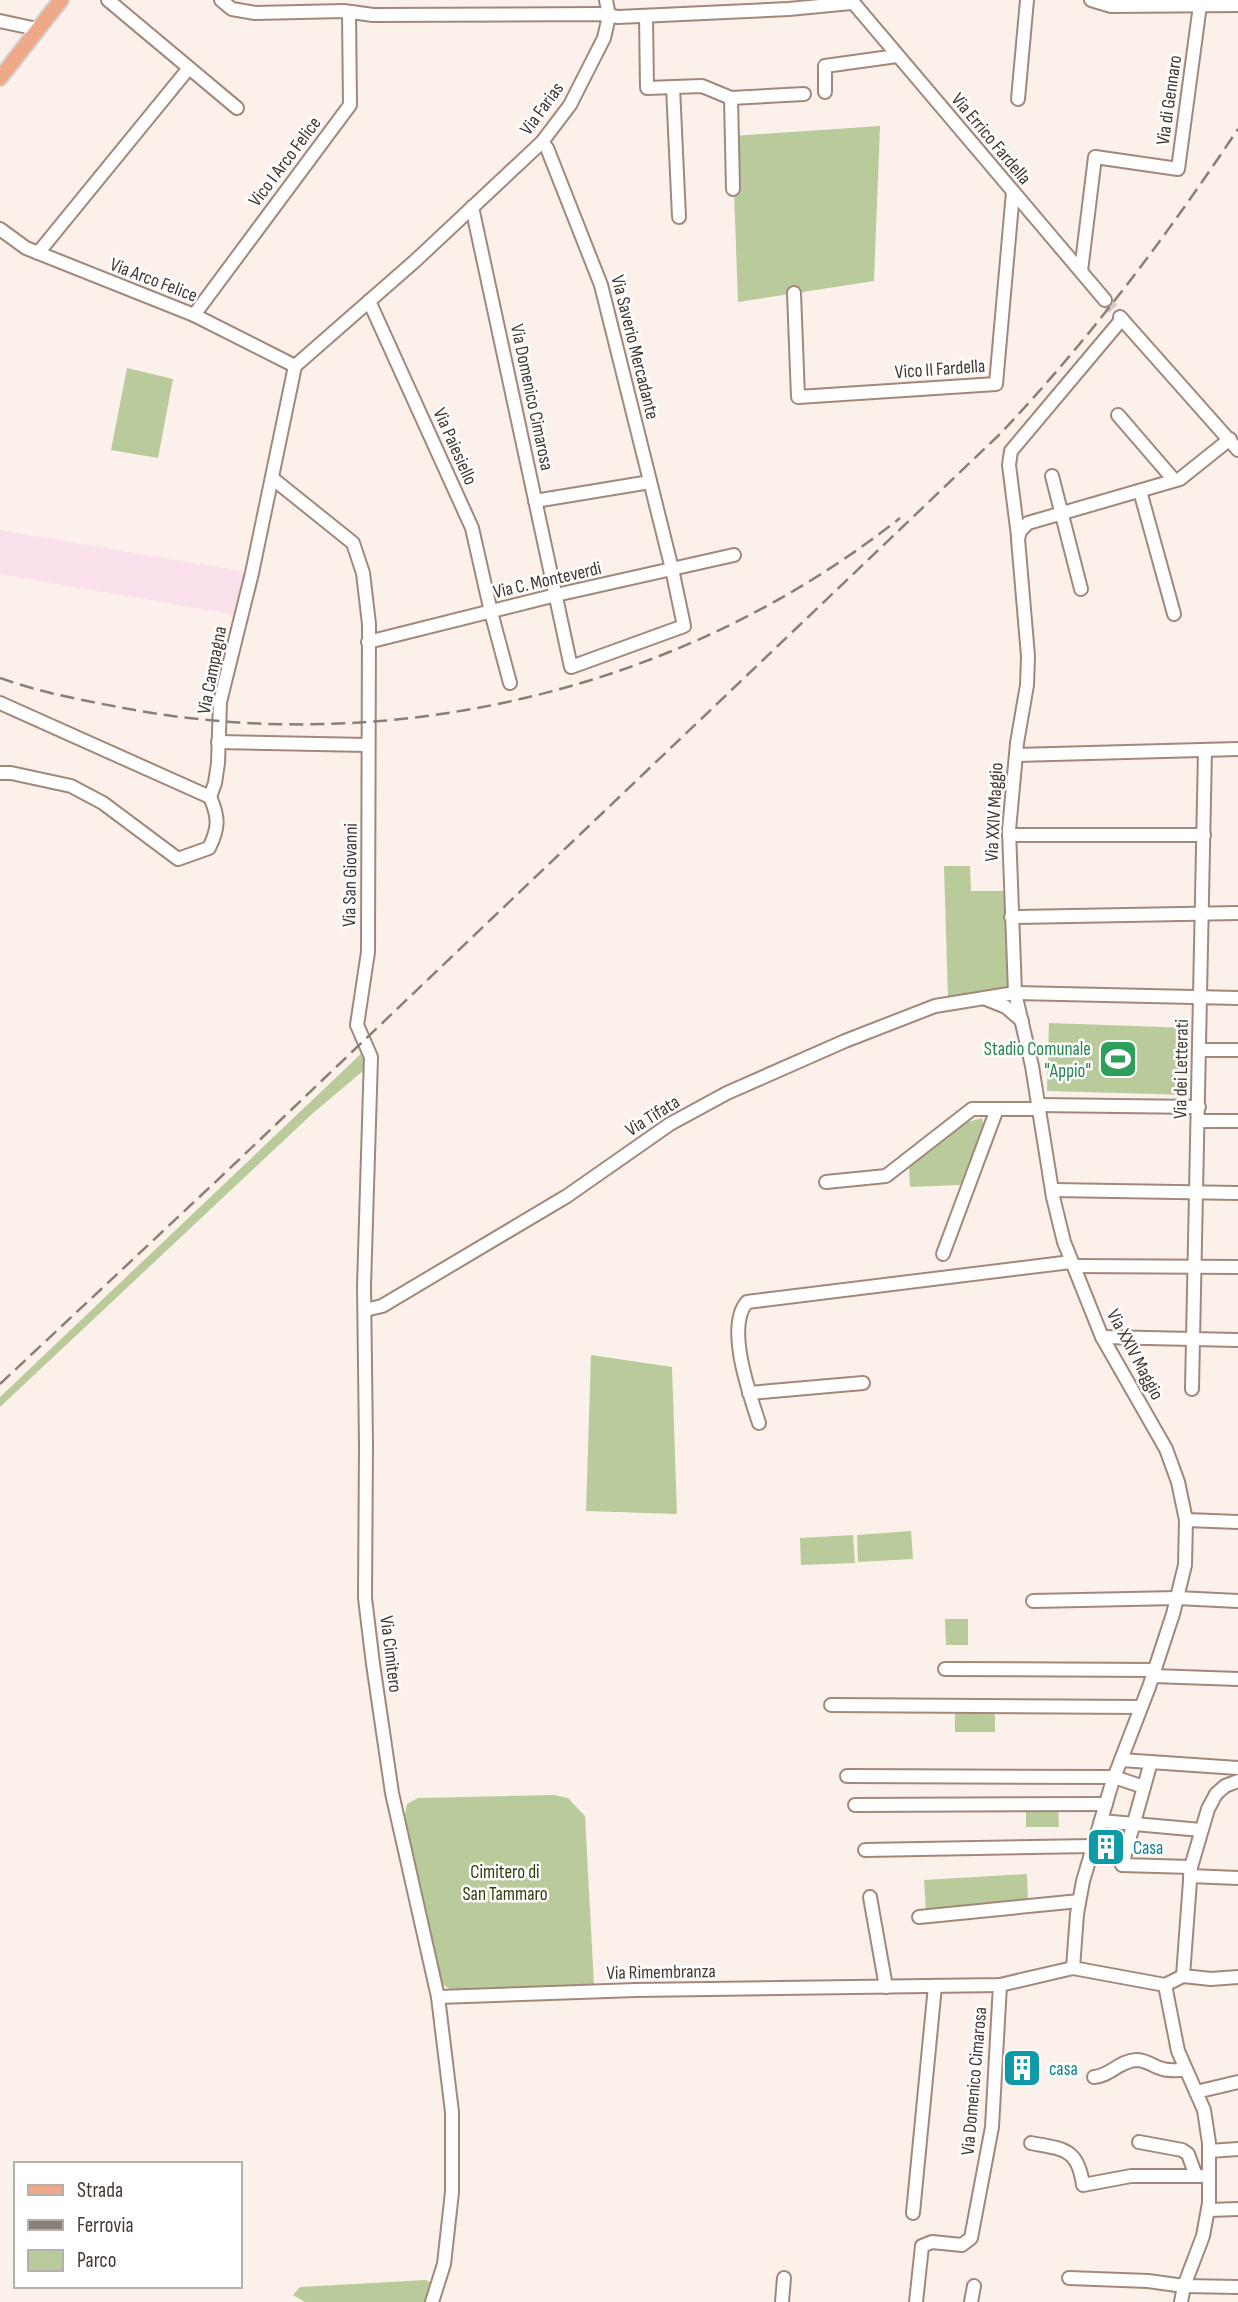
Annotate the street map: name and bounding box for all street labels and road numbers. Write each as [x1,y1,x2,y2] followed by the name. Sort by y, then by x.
[1152,54,1187,147] street label: Via di Gennaro
[515,78,569,140] street label: Via Farias
[946,89,1036,189] street label: Via Errico Fardella
[244,112,326,211] street label: Vico I Arco Felice
[107,253,200,308] street label: Via Arco Felice
[605,273,664,422] street label: Via Saverio Mercadante
[505,322,558,473] street label: Via Domenico Cimarosa
[894,355,986,384] street label: Vico II Fardella
[428,405,482,489] street label: Via Paiesiello
[491,557,604,604] street label: Via C. Monteverdi
[193,624,232,716] street label: Via Campagna
[980,762,1009,862] street label: Via XXIV Maggio
[338,823,363,927] street label: Via San Giovanni
[1169,1019,1194,1119] street label: Via dei Letterati
[622,1091,684,1142] street label: Via Tifata
[1101,1305,1168,1404] street label: Via XXIV Maggio
[374,1614,407,1694] street label: Via Cimitero
[606,1960,716,1985] street label: Via Rimembranza
[957,2006,992,2156] street label: Via Domenico Cimarosa

